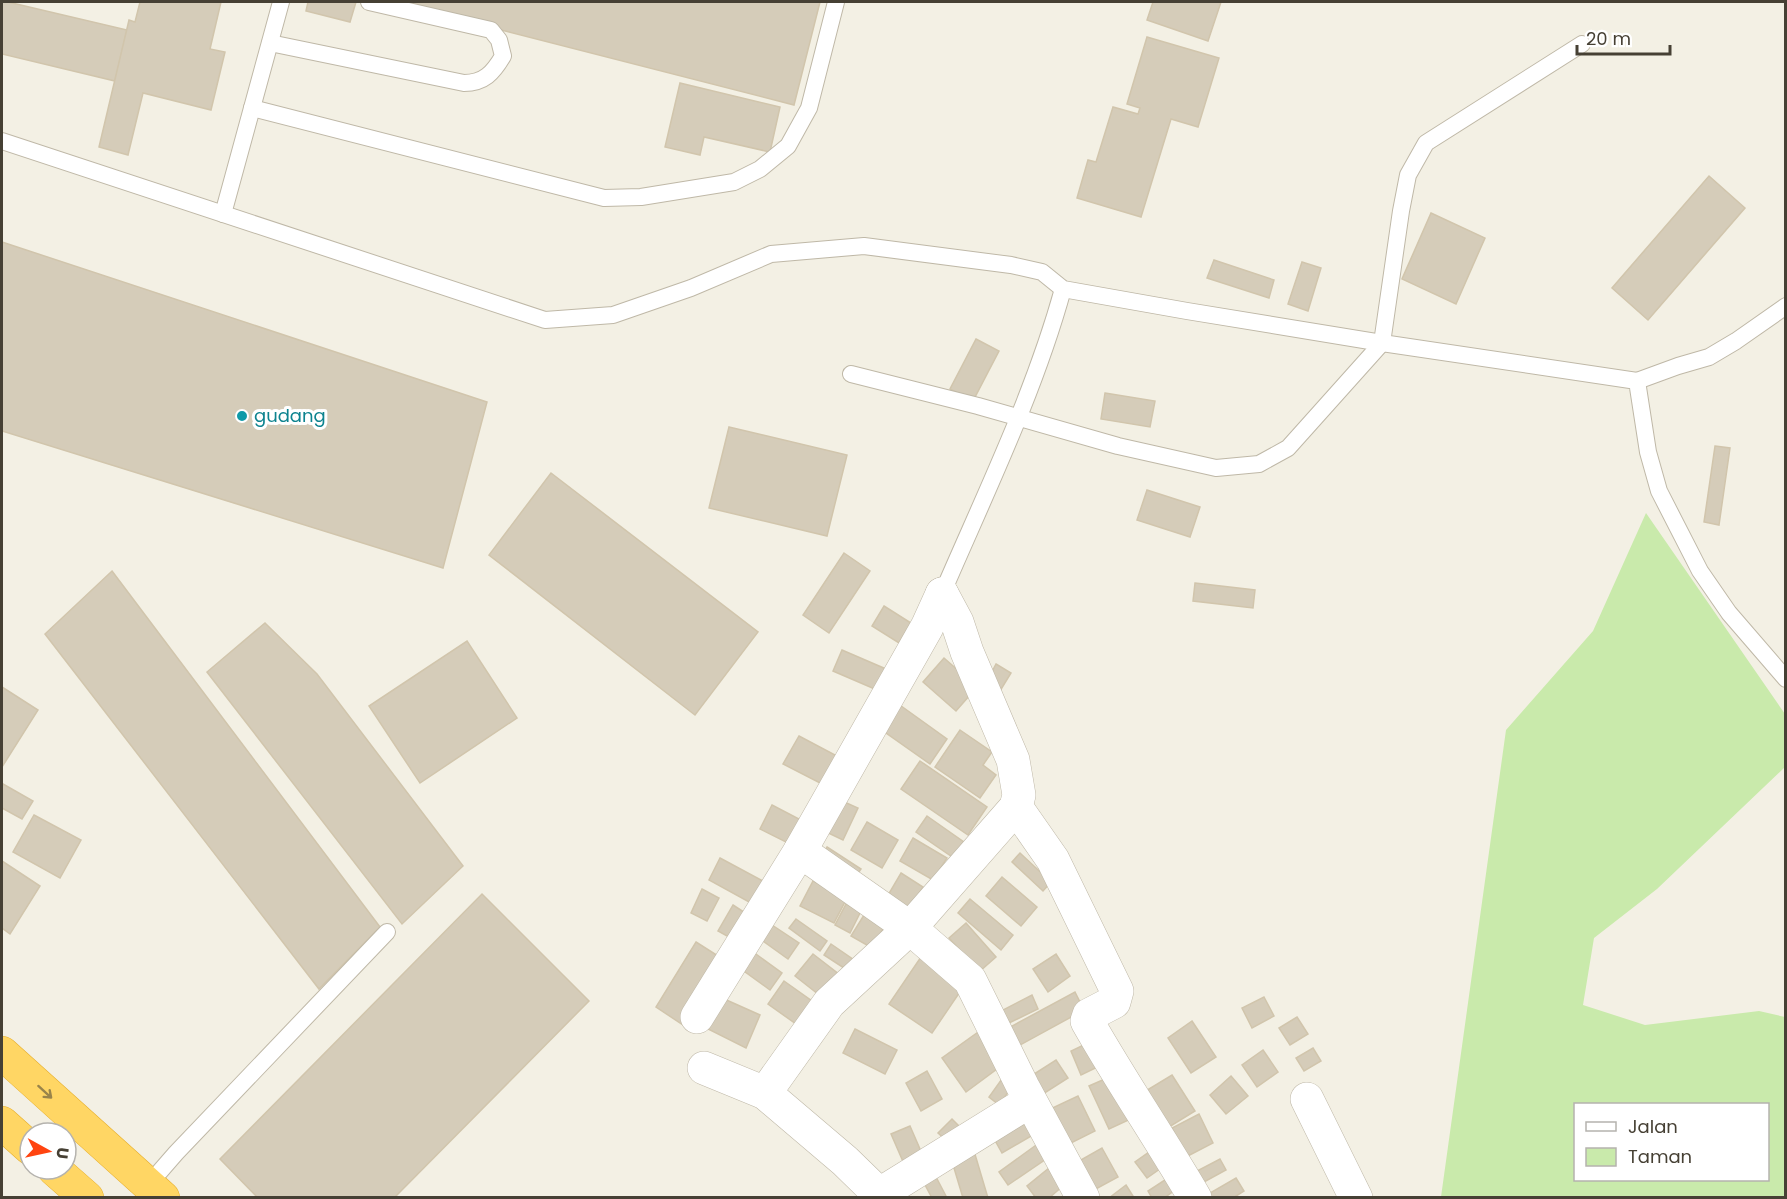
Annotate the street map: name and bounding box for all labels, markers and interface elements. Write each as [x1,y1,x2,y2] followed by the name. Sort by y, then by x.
[1577,18,1670,56] scale bar
[1586,26,1631,51] text: 20 m
[254,403,326,428] place label: gudang
[235,409,249,423] marker: gudang
[37,1085,52,1099] one-way arrow
[1574,1103,1769,1181] legend
[1628,1114,1678,1139] text: Jalan
[18,1121,78,1181] north arrow
[1628,1144,1692,1169] text: Taman
[50,1146,75,1160] text: U

